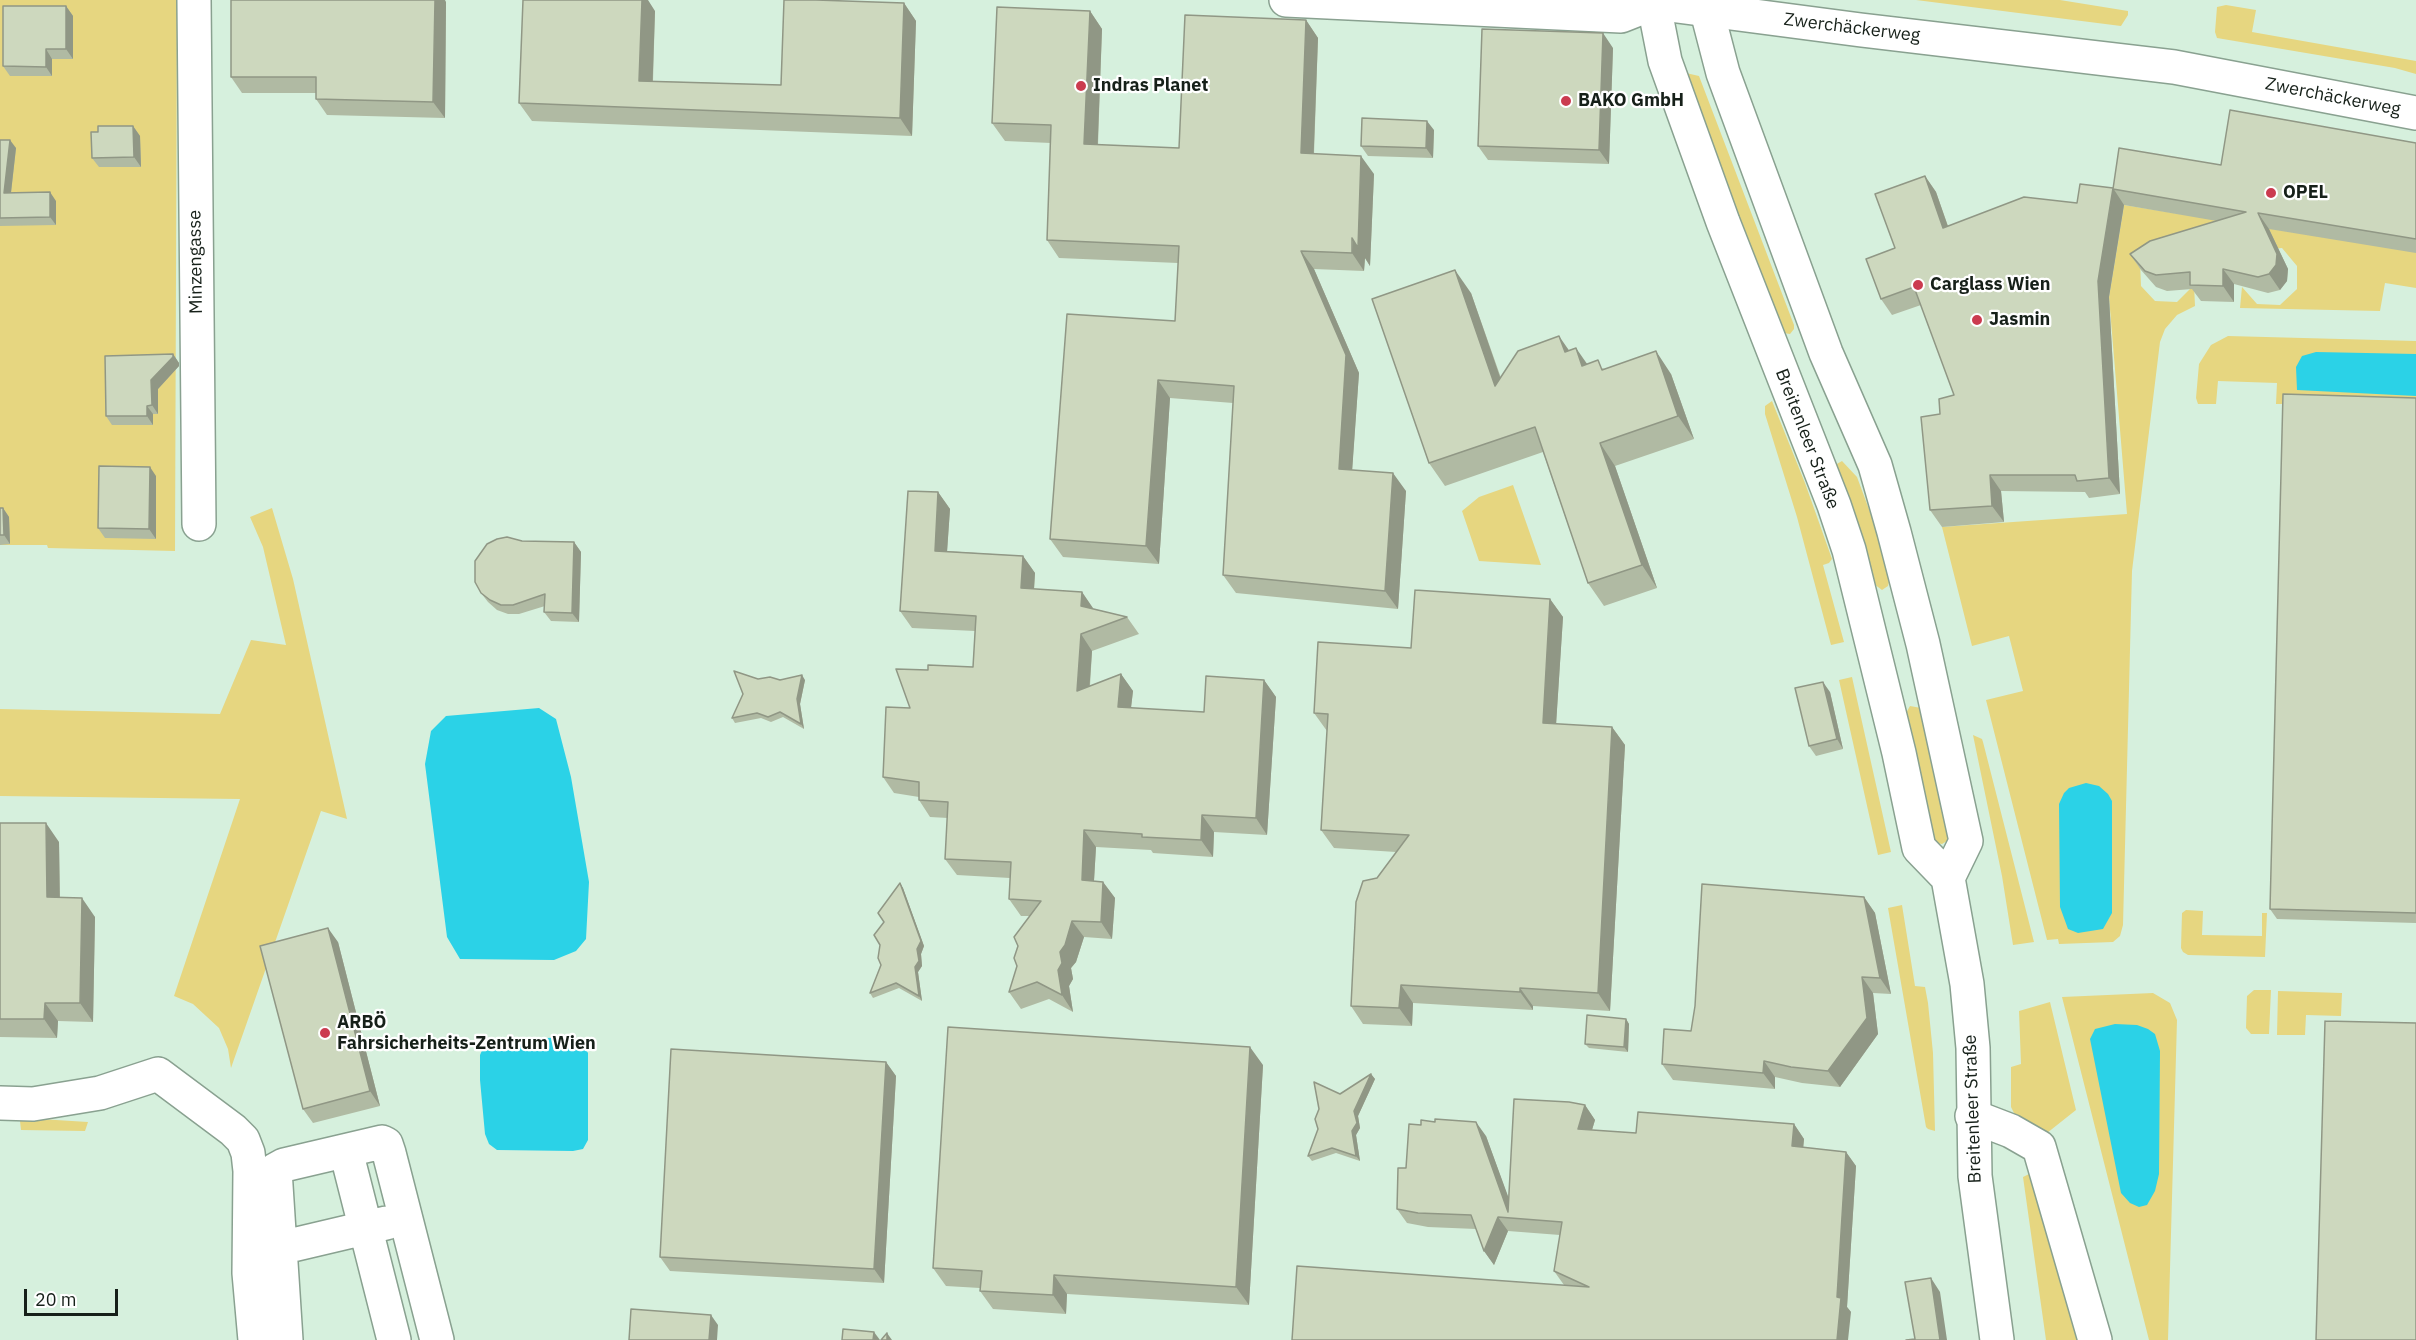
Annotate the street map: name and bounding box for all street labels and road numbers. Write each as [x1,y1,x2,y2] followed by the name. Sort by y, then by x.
[1782,9,1922,47] street label: Zwerchäckerweg
[2264,73,2402,121] street label: Zwerchäckerweg
[184,210,208,314] street label: Minzengasse
[1770,366,1844,512] street label: Breitenleer Straße
[1960,1034,1986,1184] street label: Breitenleer Straße

